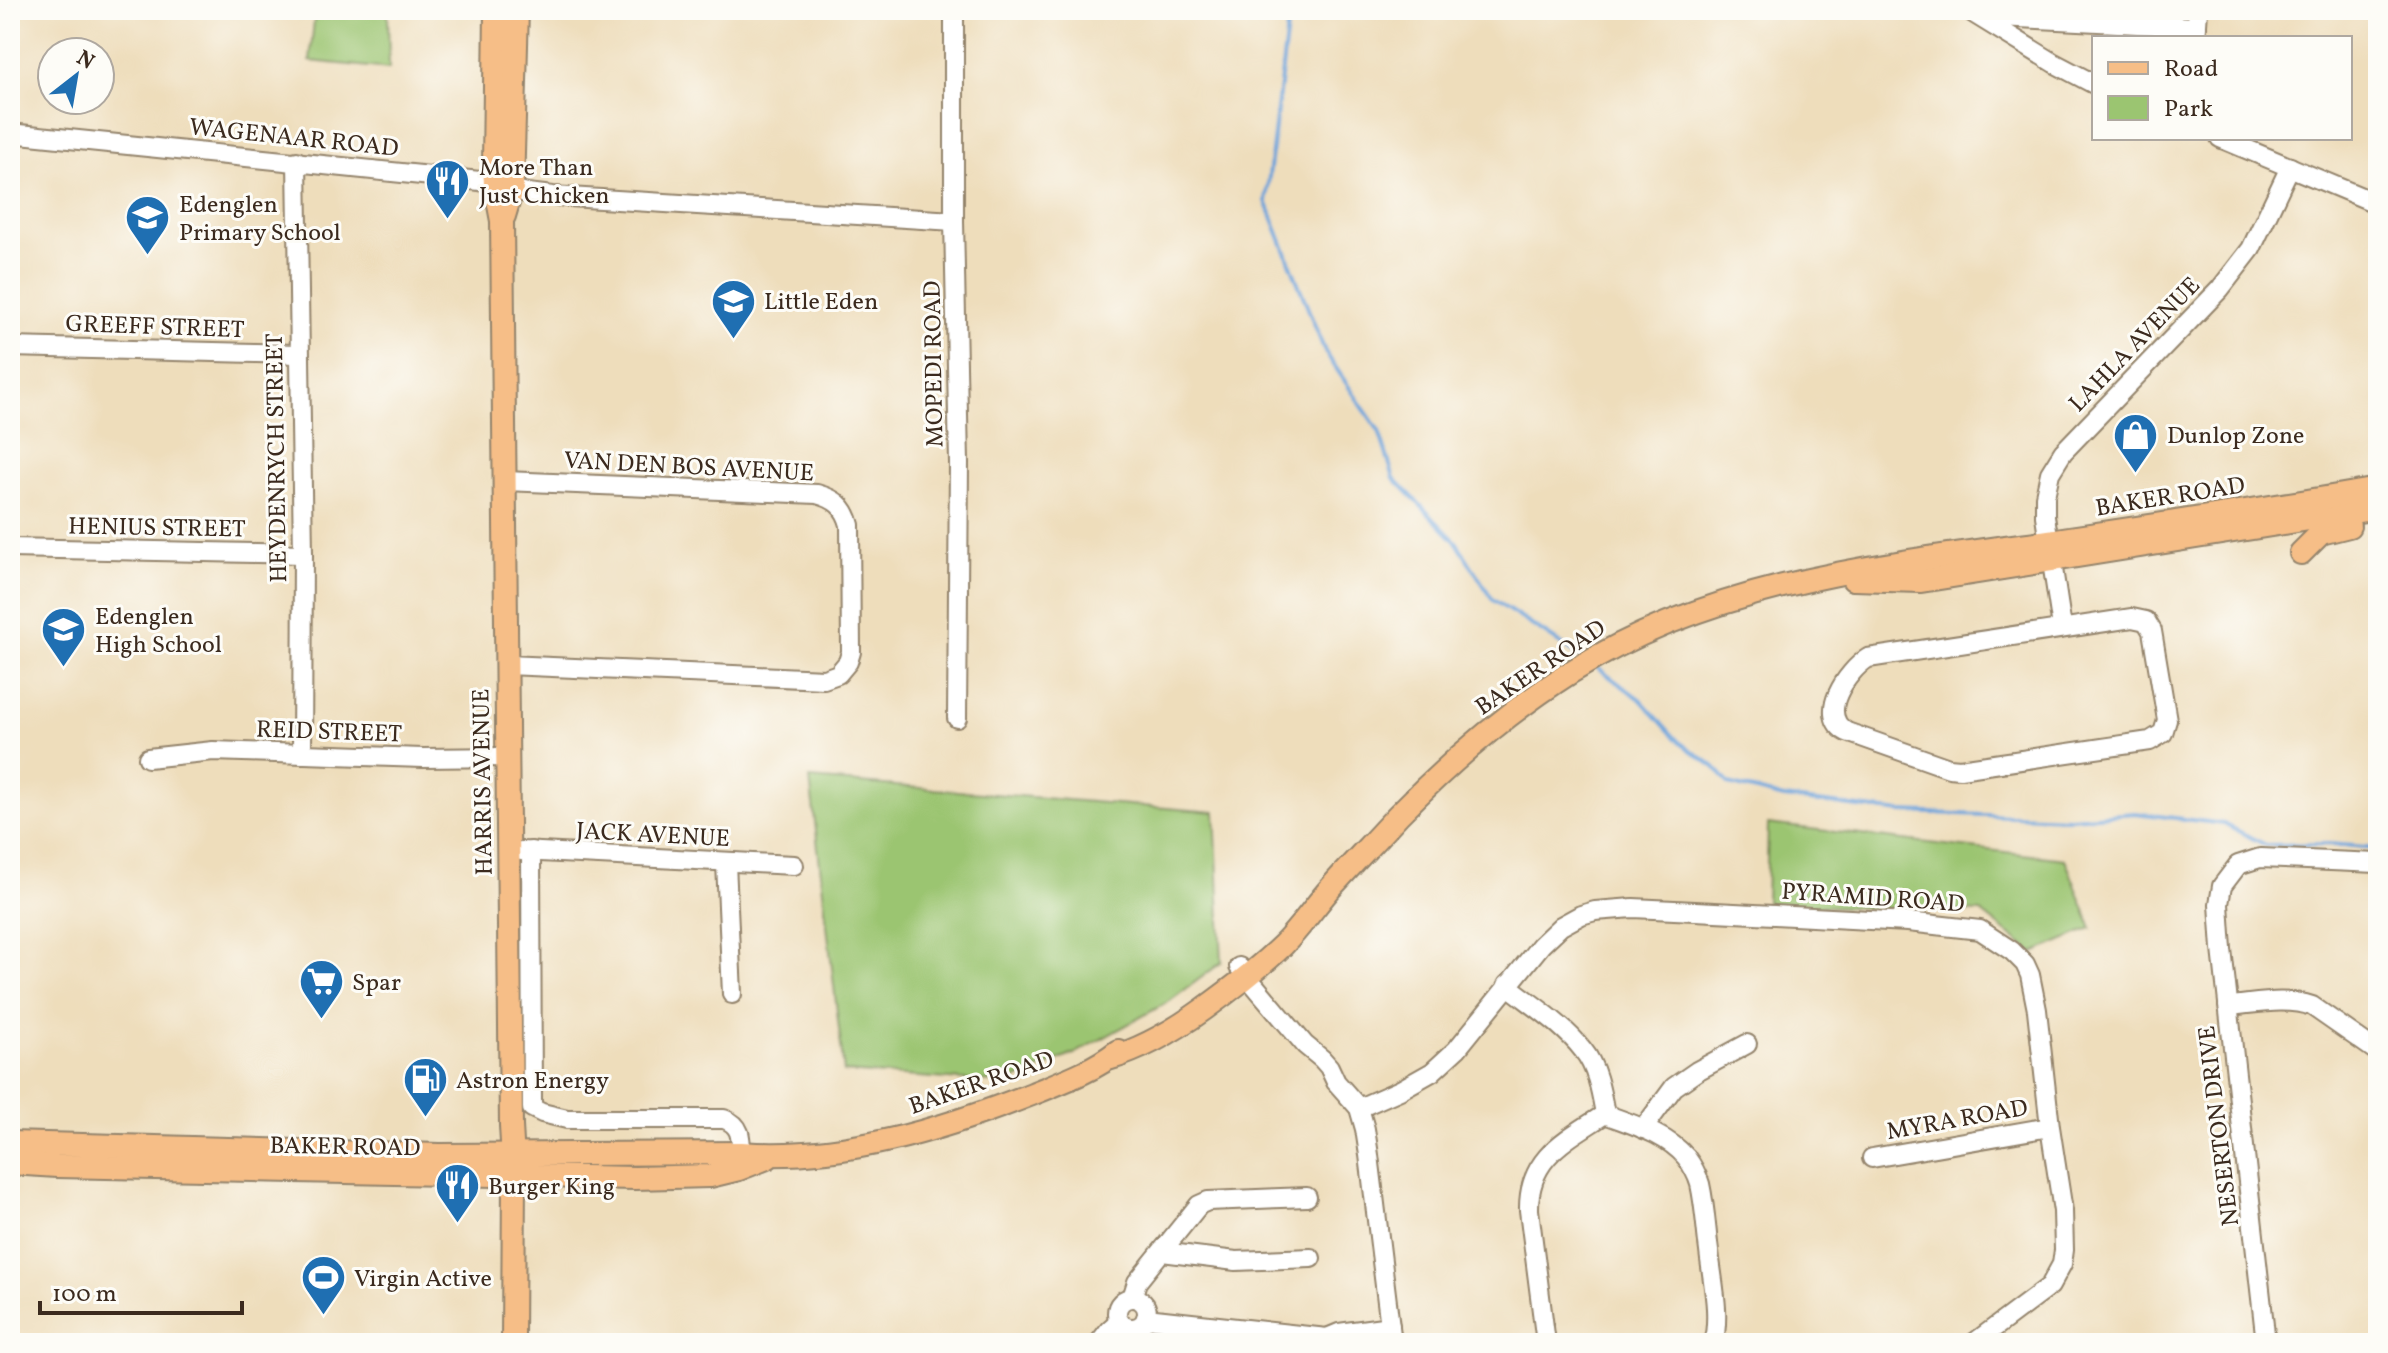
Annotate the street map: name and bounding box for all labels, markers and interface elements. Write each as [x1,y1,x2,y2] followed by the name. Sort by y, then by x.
[36,36,116,116] north arrow
[2092,36,2352,140] legend
[70,44,100,78] text: N
[2164,53,2218,87] text: Road
[2164,93,2213,127] text: Park
[187,111,400,167] street label: WAGENAAR ROAD
[479,152,610,214] place label: More Than Just Chicken
[424,157,472,220] restaurant icon: More Than Just Chicken
[179,189,341,251] place label: Edenglen Primary School
[124,194,172,257] school or university icon: Edenglen Primary School
[2062,270,2209,421] street label: LAHLA AVENUE
[709,277,757,340] school or university icon: Little Eden
[917,280,953,448] street label: MOPEDI ROAD
[764,286,878,320] place label: Little Eden
[65,308,245,348] street label: GREEFF STREET
[259,333,297,583] street label: HEYDENRYCH STREET
[2112,411,2160,474] shop icon: Dunlop Zone
[2167,420,2305,454] place label: Dunlop Zone
[563,444,815,492] street label: VAN DEN BOS AVENUE
[2093,469,2248,527] street label: BAKER ROAD
[68,510,246,548] street label: HENIUS STREET
[95,601,222,663] place label: Edenglen High School
[40,606,88,669] school or university icon: Edenglen High School
[1469,612,1613,725] street label: BAKER ROAD
[465,688,503,876] street label: HARRIS AVENUE
[255,713,403,753] street label: REID STREET
[575,815,731,857] street label: JACK AVENUE
[1780,876,1966,922] street label: PYRAMID ROAD
[297,958,345,1021] supermarket icon: Spar
[352,967,401,1001] place label: Spar
[2191,1023,2249,1228] street label: NESERTON DRIVE
[905,1043,1059,1125] street label: BAKER ROAD
[401,1056,449,1119] fuel station icon: Astron Energy
[456,1065,609,1099] place label: Astron Energy
[1884,1092,2031,1150] street label: MYRA ROAD
[269,1130,421,1166] street label: BAKER ROAD
[433,1162,481,1225] restaurant icon: Burger King
[488,1171,615,1205] place label: Burger King
[299,1254,347,1317] sports icon: Virgin Active
[354,1263,492,1297] place label: Virgin Active
[40,1265,242,1315] scale bar
[52,1278,117,1312] text: 100 m

